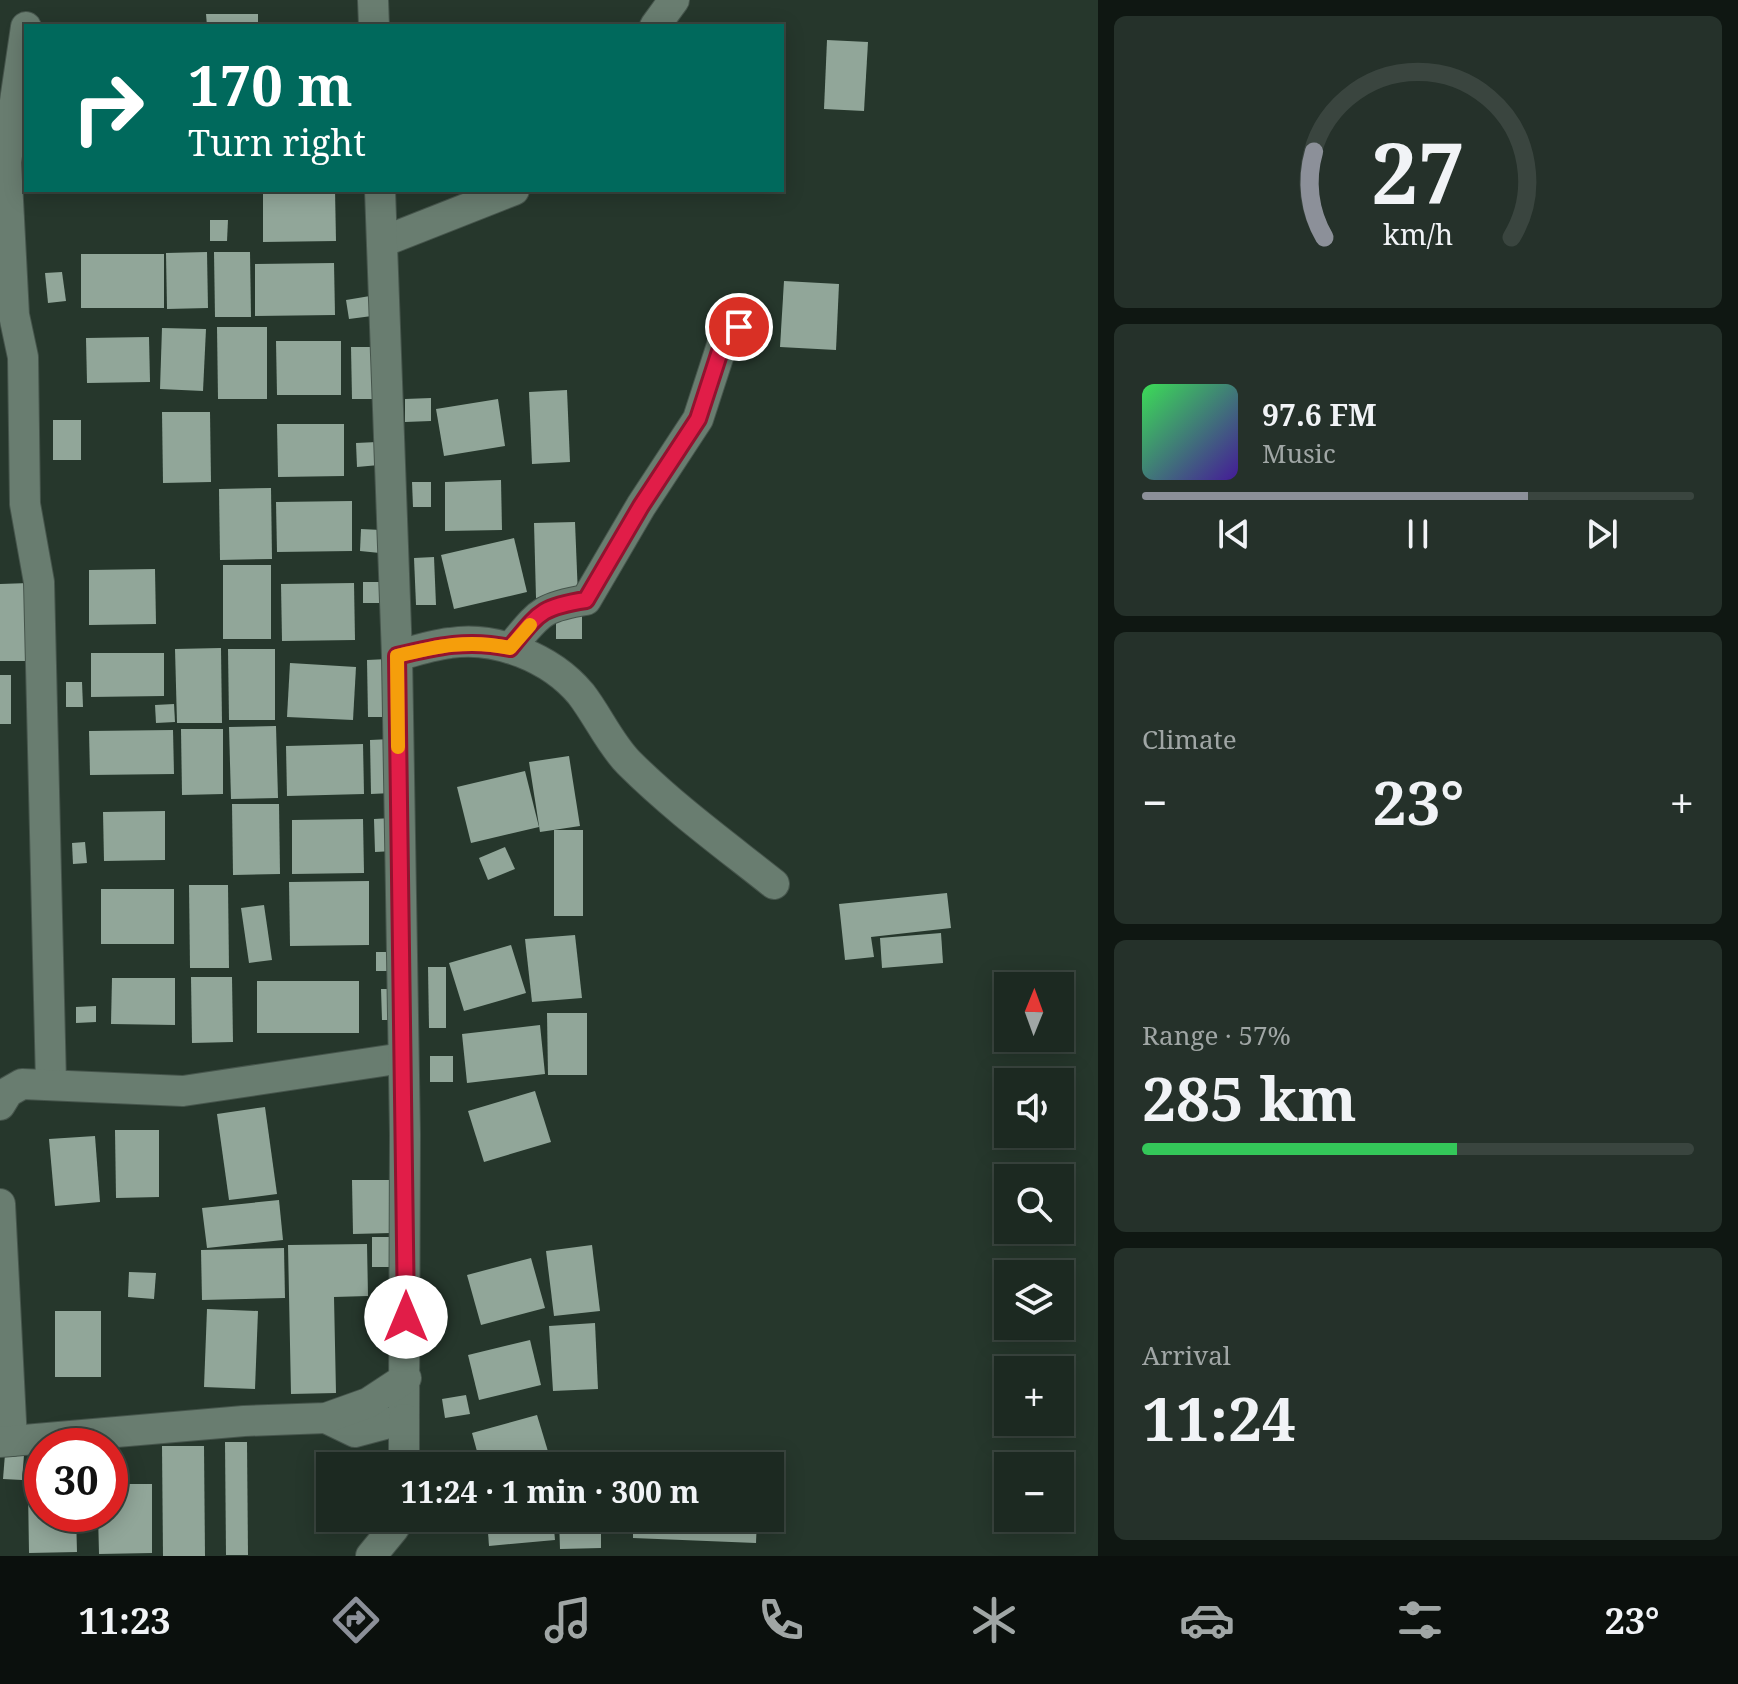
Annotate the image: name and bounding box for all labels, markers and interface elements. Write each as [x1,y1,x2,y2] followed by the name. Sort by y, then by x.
[188,46,353,122] text: 170 m
[56,56,160,160] icon: right
[1371,115,1465,228] text: 27
[188,118,366,167] text: Turn right
[1383,214,1453,253] text: km/h
[705,293,773,361] pin
[717,305,761,349] icon: arrive
[1262,394,1377,435] text: 97.6 FM
[1262,435,1336,471] text: Music
[1212,512,1256,556] icon: previous
[1396,512,1440,556] icon: pause
[1580,512,1624,556] icon: next
[1142,721,1237,757] text: Climate
[1373,761,1464,843] text: 23°
[1142,772,1167,832] text: −
[1669,772,1694,832] text: +
[994,972,1074,1052] north arrow
[994,972,1074,1532] map controls
[1142,1017,1291,1053] text: Range · 57%
[1142,1057,1357,1139] text: 285 km
[994,1068,1074,1148] button: sound
[994,1164,1074,1244] button: search
[994,1260,1074,1340] button: layers
[364,1275,448,1359] position arrow
[1142,1337,1231,1373] text: Arrival
[994,1356,1074,1436] button: +
[1142,1377,1296,1459] text: 11:24
[24,1428,128,1532] speed limit sign: 30
[994,1452,1074,1532] button: −
[401,1471,699,1512] text: 11:24 · 1 min · 300 m
[328,1592,384,1648] icon: directions
[540,1592,596,1648] icon: music
[753,1592,809,1648] icon: phone
[966,1592,1022,1648] icon: climate
[1179,1592,1235,1648] icon: car
[1392,1592,1448,1648] icon: filters
[78,1596,171,1645] text: 11:23
[1604,1596,1660,1645] text: 23°

